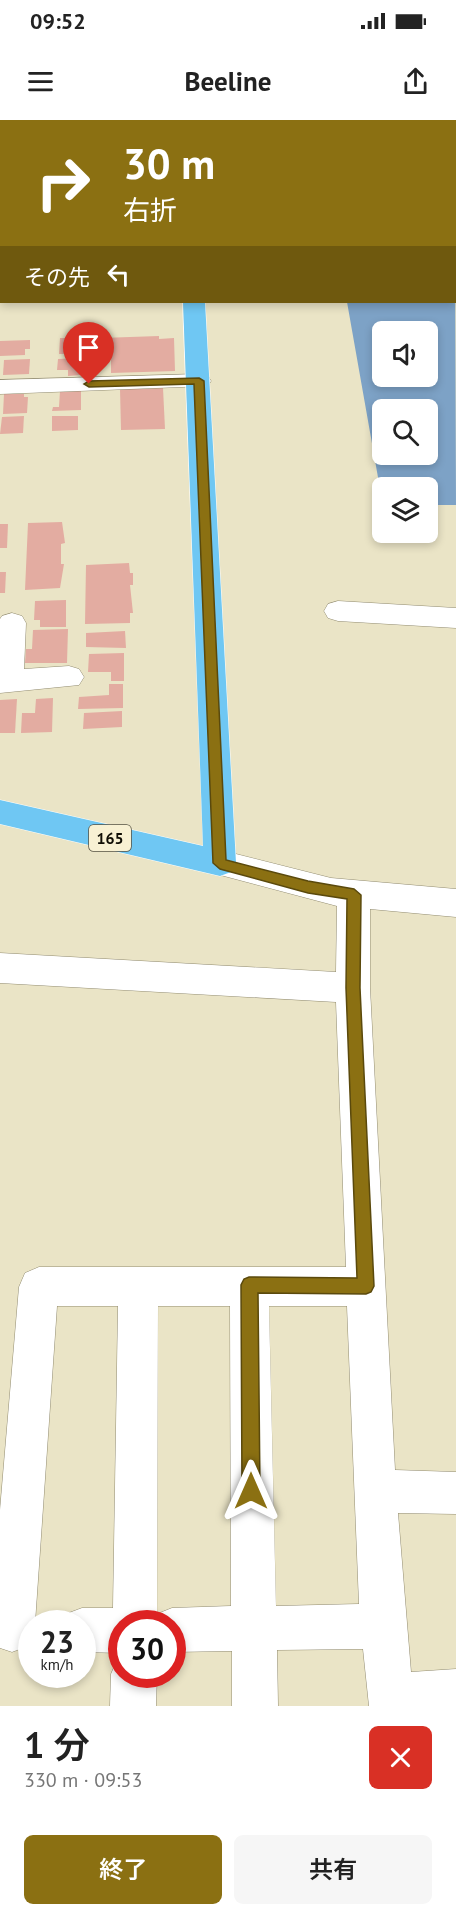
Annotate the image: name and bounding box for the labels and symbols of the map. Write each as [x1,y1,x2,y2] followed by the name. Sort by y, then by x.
[63,322,114,384] pin
[89,825,131,851] road number: 165
[219,1459,283,1523] position arrow
[108,1610,186,1688] speed limit sign: 30

